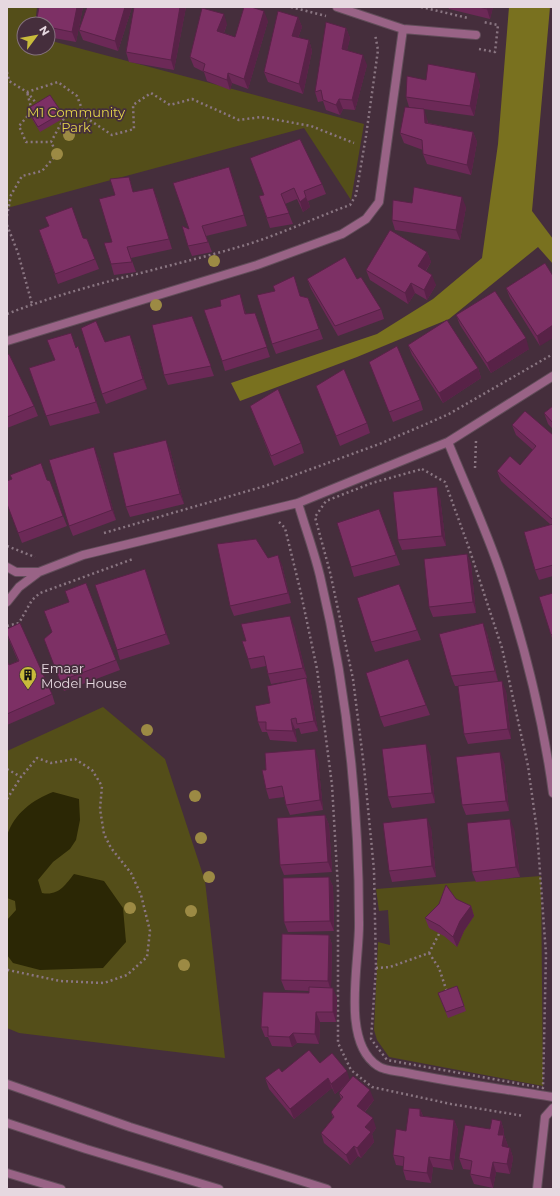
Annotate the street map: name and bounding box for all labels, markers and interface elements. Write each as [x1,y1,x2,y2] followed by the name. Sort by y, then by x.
[16,16,56,56] north arrow
[36,23,53,38] text: N
[27,104,126,135] park label: M1 Community Park
[41,660,127,691] place label: Emaar Model House
[18,665,38,690] building icon: Emaar Model House

